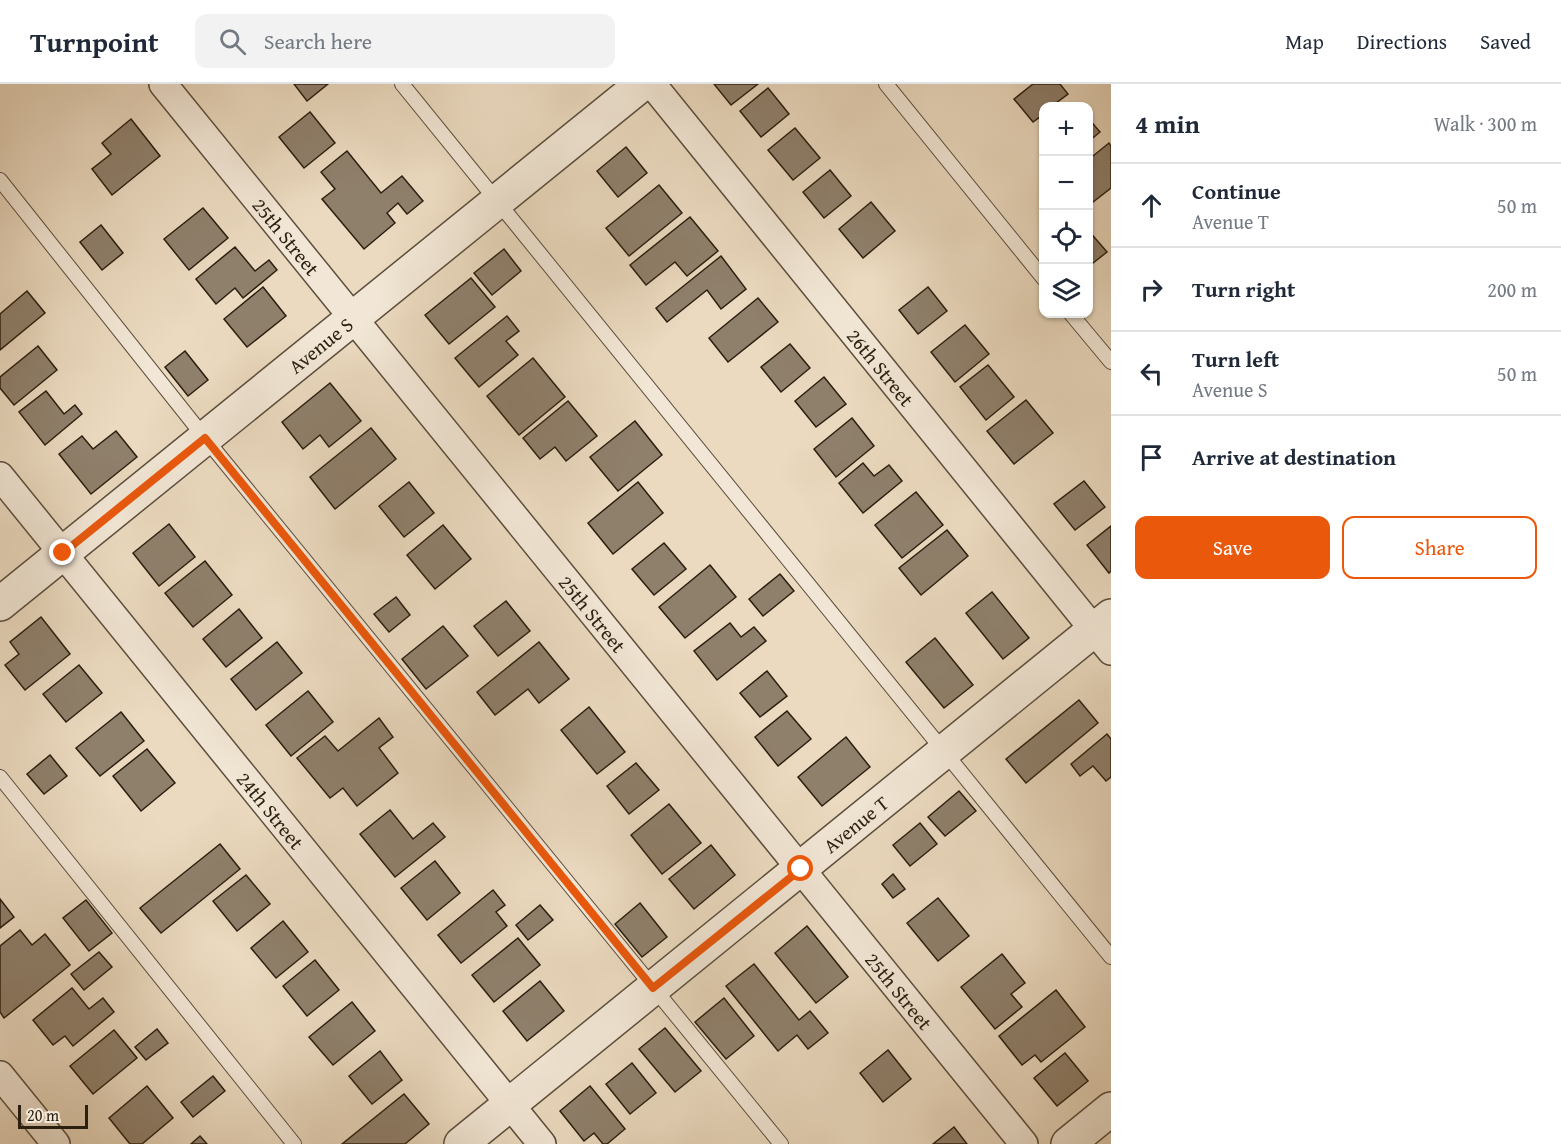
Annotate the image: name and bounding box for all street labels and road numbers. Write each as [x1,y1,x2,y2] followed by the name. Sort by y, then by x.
[246,191,327,281] street label: 25th Street
[282,310,359,380] street label: Avenue S
[841,322,921,412] street label: 26th Street
[553,568,633,658] street label: 25th Street
[230,765,311,855] street label: 24th Street
[816,788,894,859] street label: Avenue T
[859,946,940,1036] street label: 25th Street

